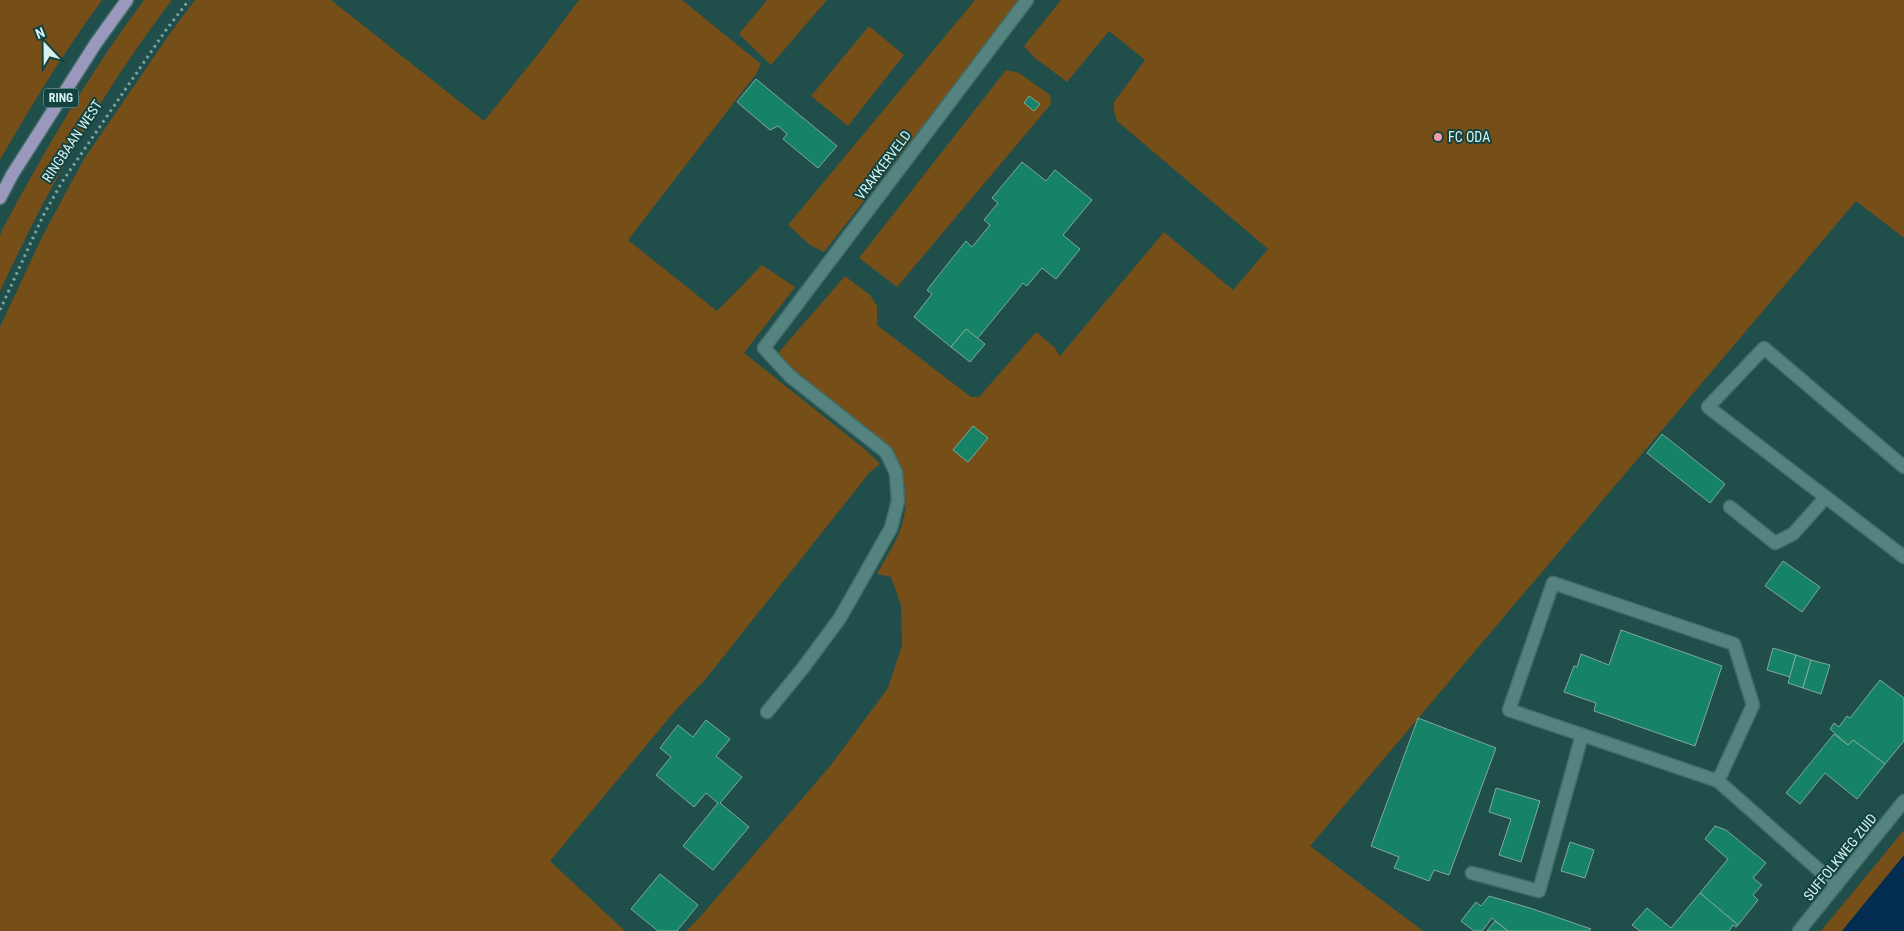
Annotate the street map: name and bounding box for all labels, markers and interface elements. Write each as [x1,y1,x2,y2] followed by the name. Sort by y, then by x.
[20,20,70,70] north arrow
[33,24,47,42] text: N
[44,89,78,108] road number: RING
[39,97,105,185] street label: RINGBAAN WEST
[852,127,914,203] street label: VRAKKERVELD
[1448,129,1490,145] place label: FC ODA
[1432,131,1444,143] marker: FC ODA
[1800,810,1880,904] street label: SUFFOLKWEG ZUID

